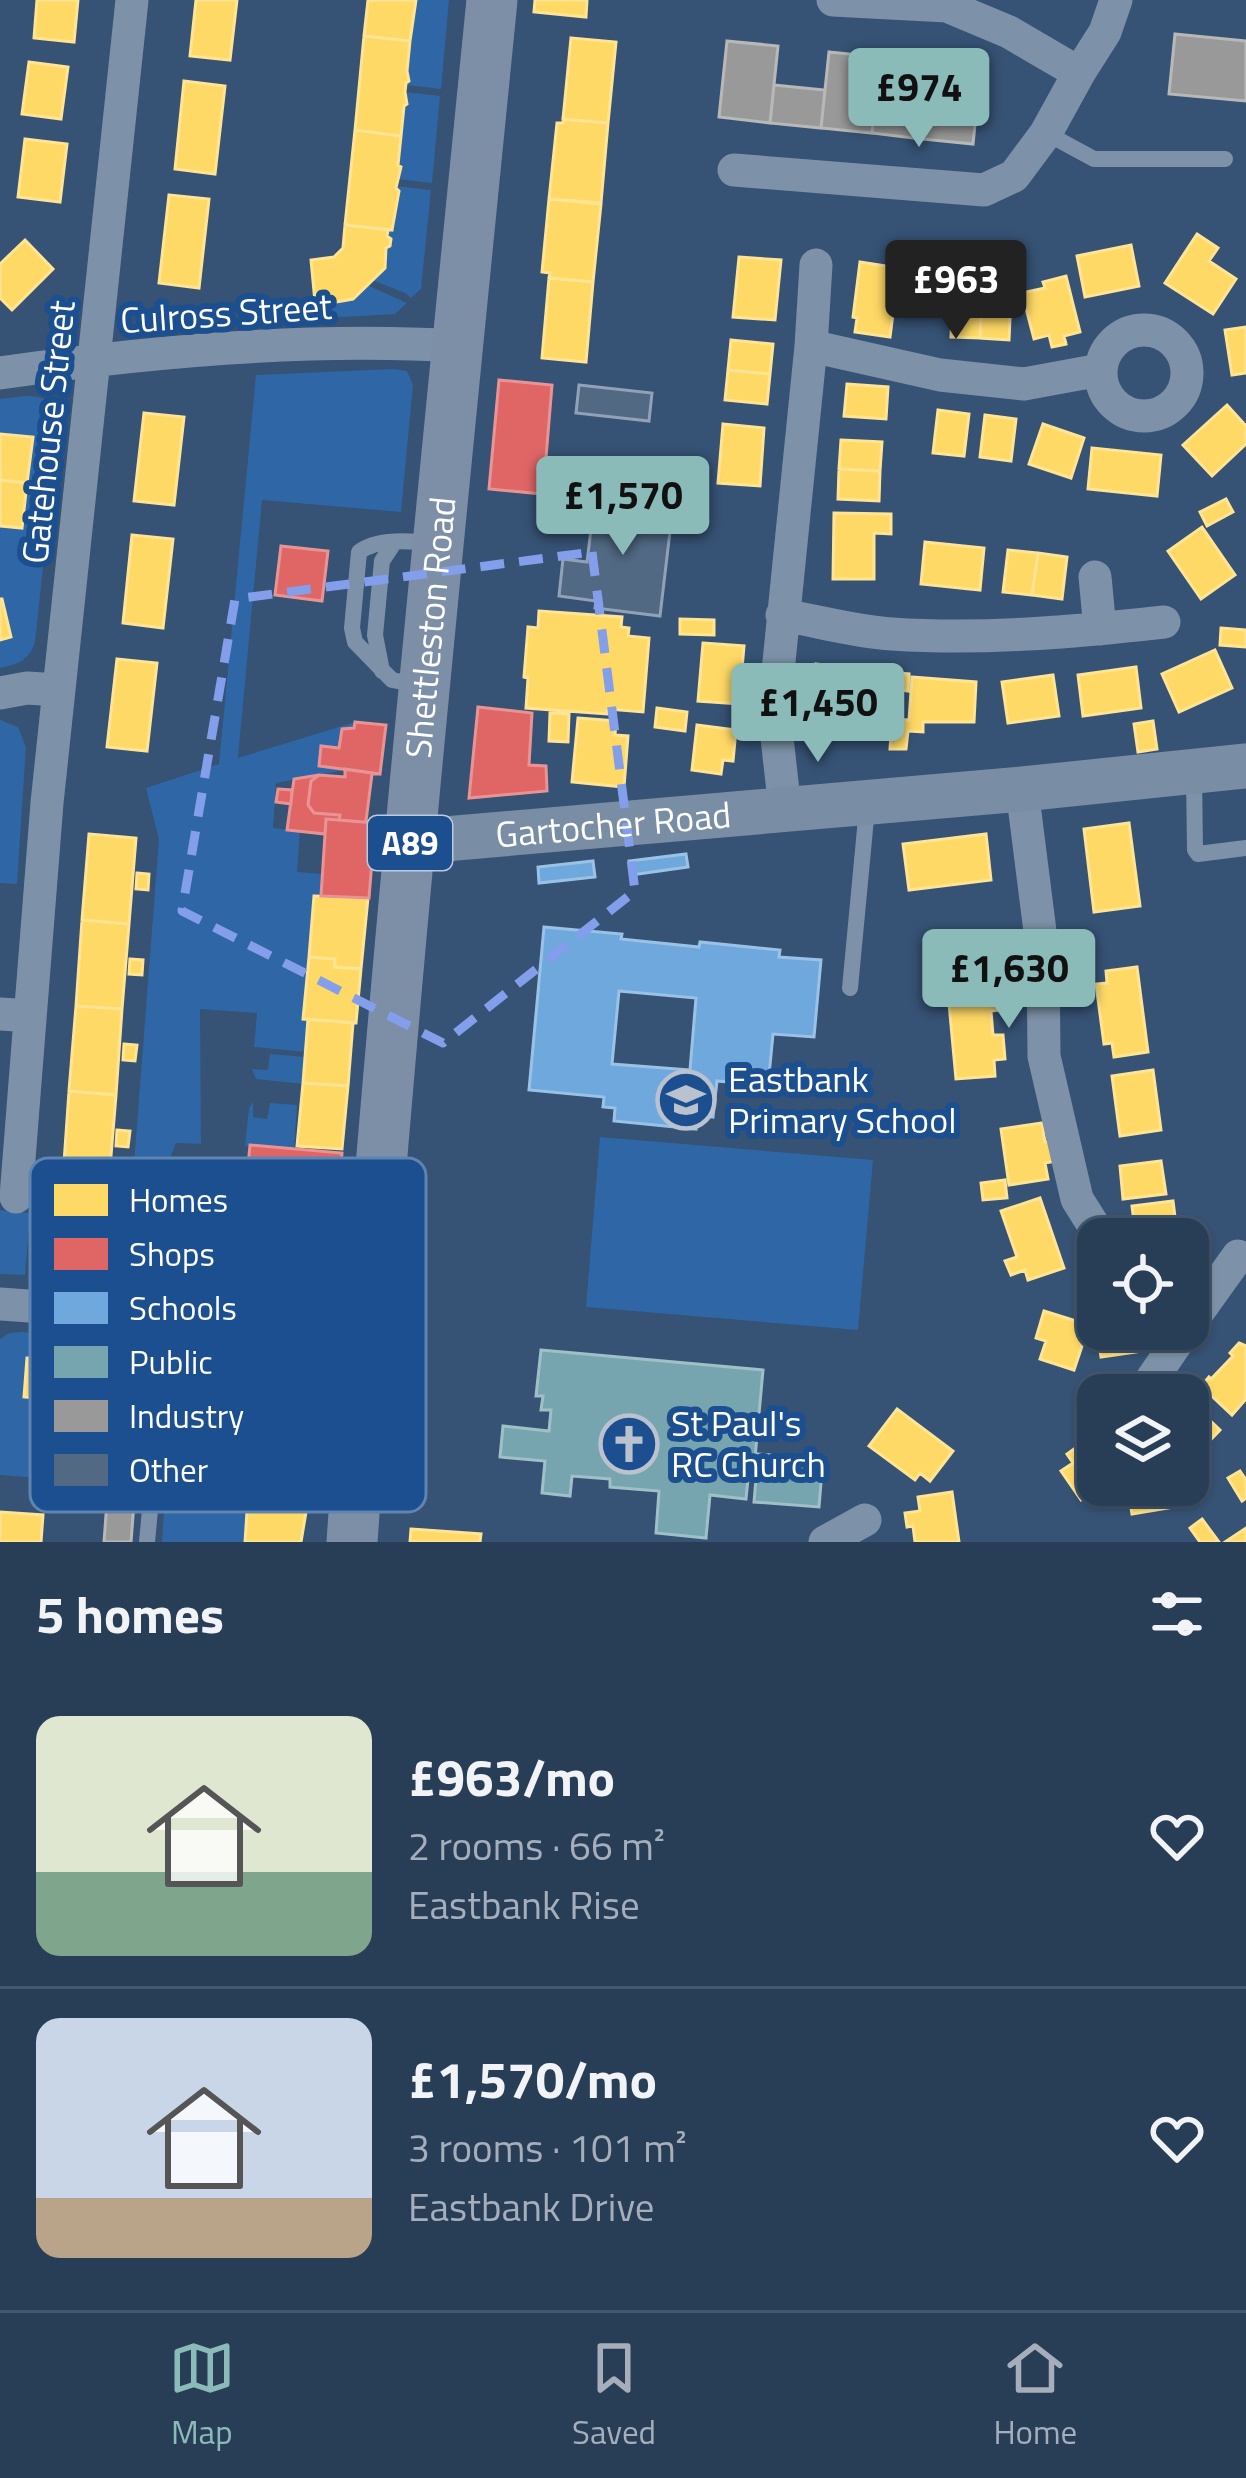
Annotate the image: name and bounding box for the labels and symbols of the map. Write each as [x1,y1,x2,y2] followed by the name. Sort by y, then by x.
[848,48,990,150] pin: £974
[885,240,1027,342] pin: £963
[118,278,334,347] street label: Culross Street
[6,297,89,566] street label: Gatehouse Street
[525,456,721,558] pin: £1,570
[390,494,470,760] street label: Shettleston Road
[720,663,916,765] pin: £1,450
[493,786,733,861] street label: Gartocher Road
[368,816,452,870] road number: A89
[911,929,1107,1031] pin: £1,630
[728,1051,956,1147] place label: Eastbank Primary School
[655,1069,717,1131] school or university icon: Eastbank Primary School
[30,1158,426,1512] legend
[129,1175,228,1225] text: Homes
[129,1229,215,1279] text: Shops
[129,1283,237,1333] text: Schools
[129,1337,213,1387] text: Public
[129,1391,244,1441] text: Industry
[671,1395,826,1491] place label: St Paul's RC Church
[598,1413,660,1475] church icon: St Paul's RC Church
[129,1445,208,1495] text: Other

